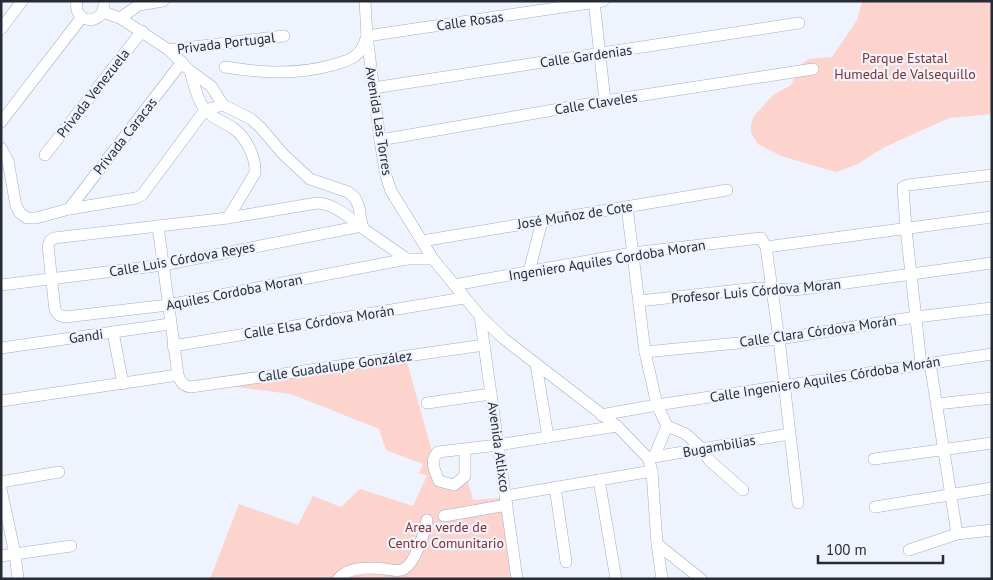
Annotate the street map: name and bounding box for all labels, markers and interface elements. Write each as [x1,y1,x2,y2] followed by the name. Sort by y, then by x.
[435,7,505,35] street label: Calle Rosas
[176,28,276,58] street label: Privada Portugal
[539,41,633,71] street label: Calle Gardenias
[53,45,133,141] street label: Privada Venezuela
[834,49,976,83] park label: Parque Estatal Humedal de Valsequillo
[361,65,397,177] street label: Avenida Las Torres
[553,88,639,118] street label: Calle Claveles
[89,94,161,178] street label: Privada Caracas
[515,197,634,233] street label: José Muñoz de Cote
[507,236,707,284] street label: Ingeniero Aquiles Cordoba Moran
[108,237,256,281] street label: Calle Luis Córdova Reyes
[164,270,304,314] street label: Aquiles Cordoba Moran
[670,275,842,307] street label: Profesor Luis Córdova Moran
[243,301,395,343] street label: Calle Elsa Córdova Morán
[738,311,898,351] street label: Calle Clara Córdova Morán
[68,325,104,347] street label: Gandi
[257,346,413,386] street label: Calle Guadalupe González
[709,352,941,406] street label: Calle Ingeniero Aquiles Córdoba Morán
[484,400,514,494] street label: Avenida Atlixco
[681,431,757,461] street label: Bugambilias
[388,518,504,552] park label: Area verde de Centro Comunitario
[818,532,943,564] scale bar
[826,540,867,559] text: 100 m

